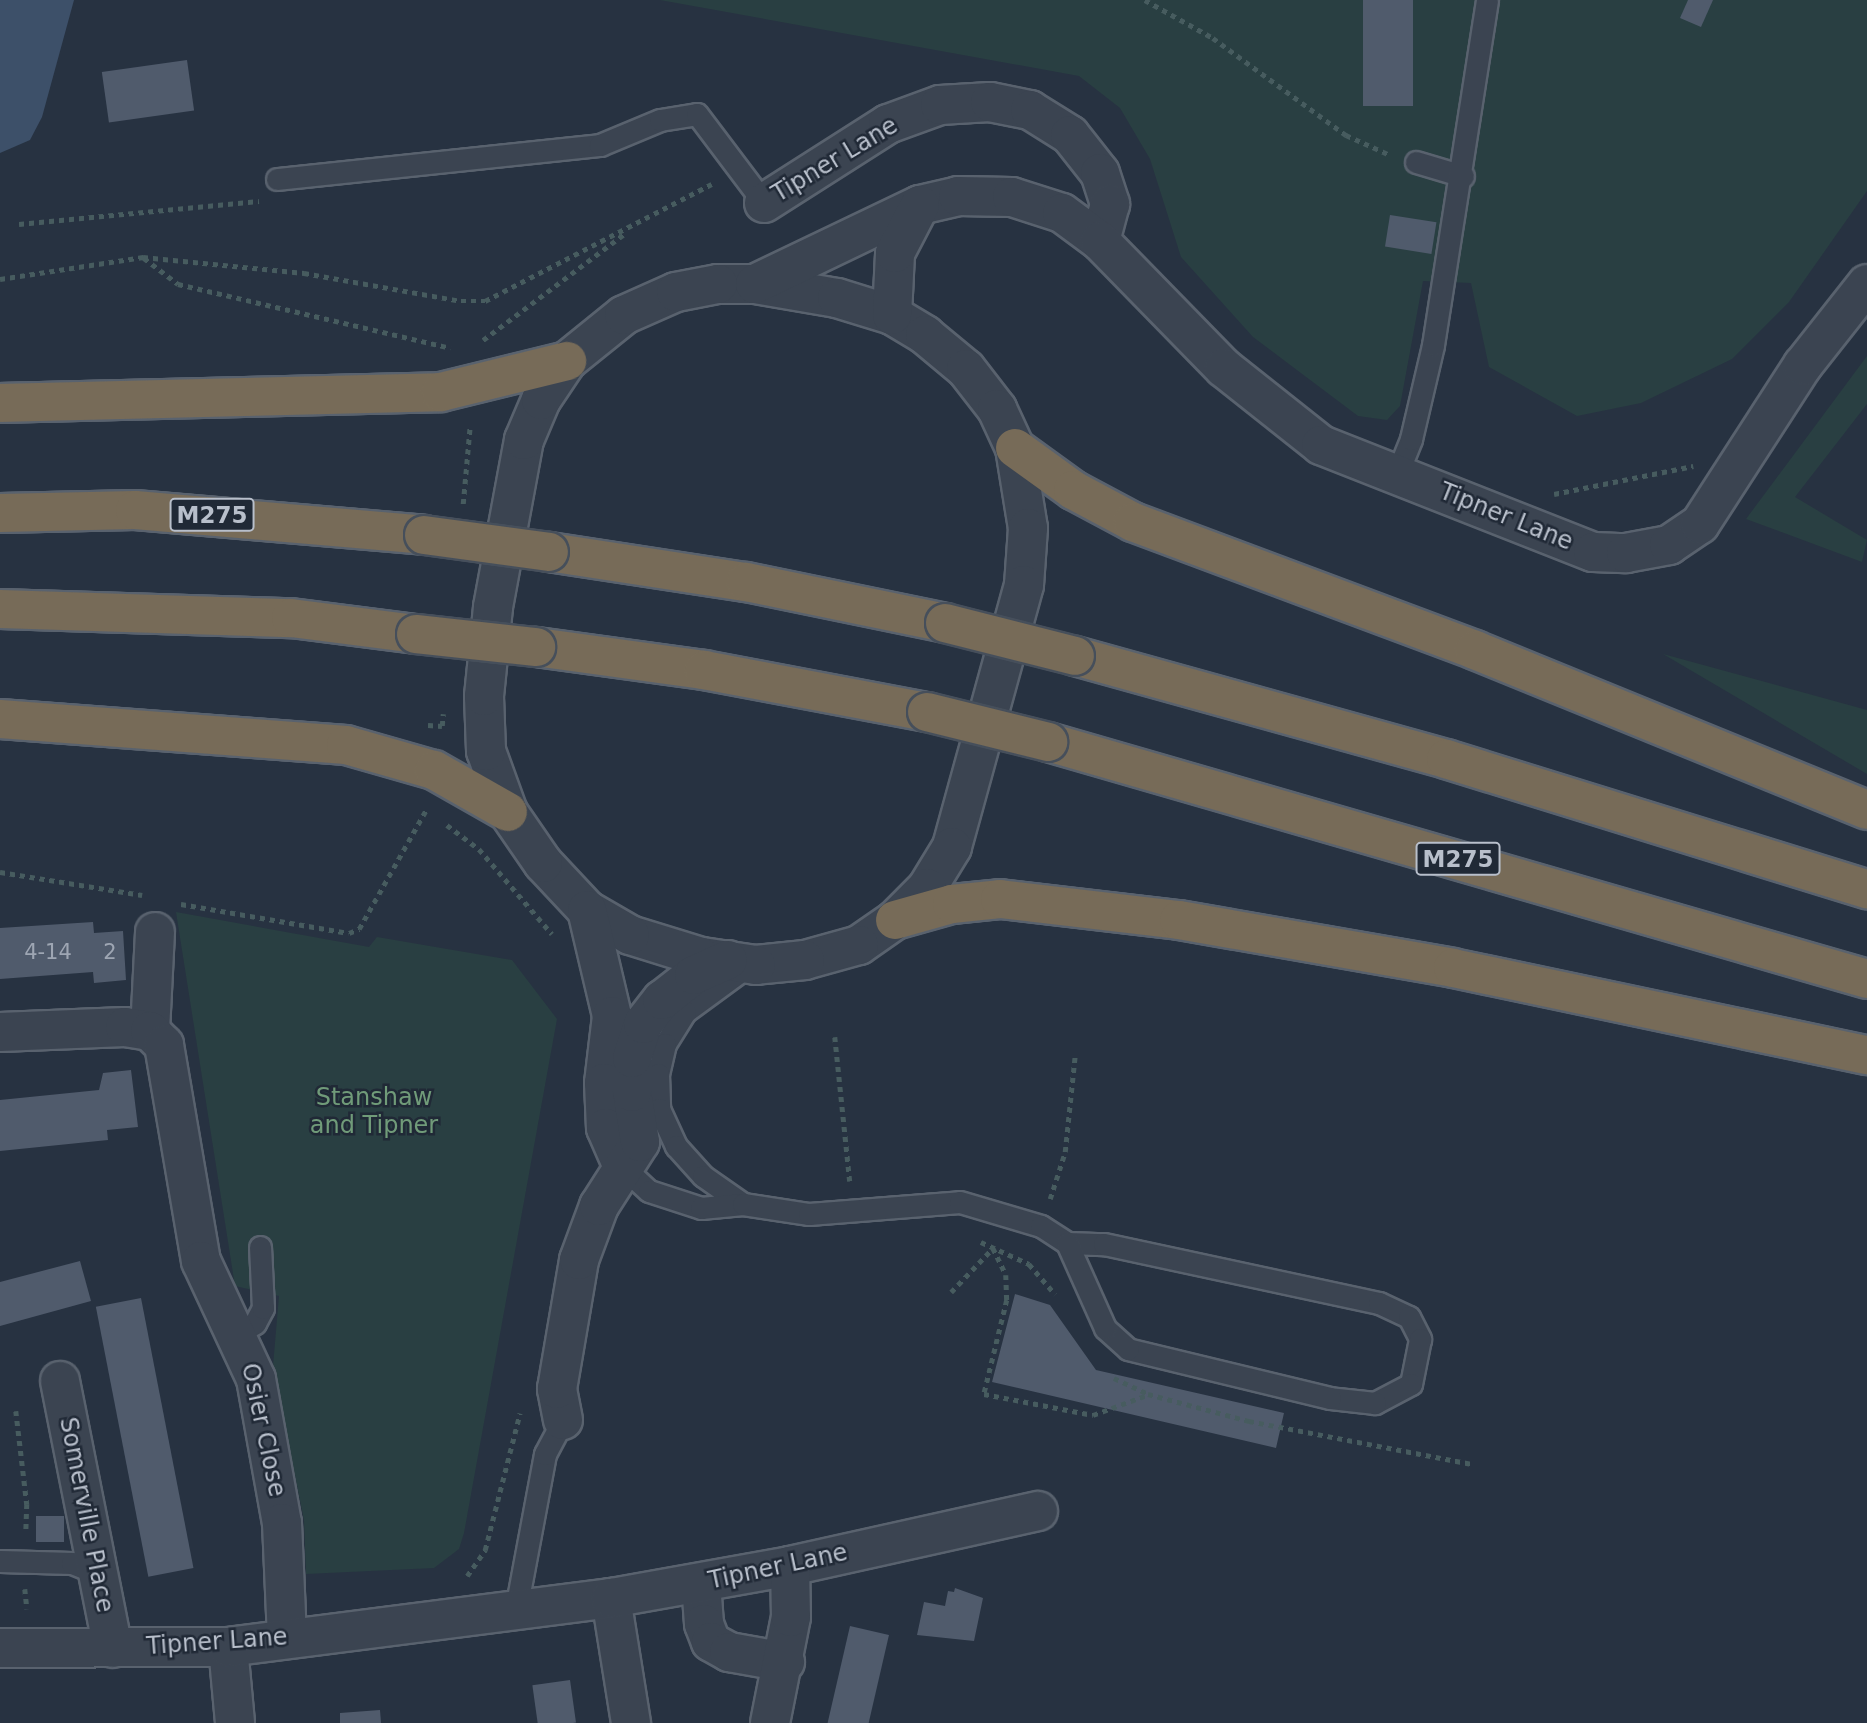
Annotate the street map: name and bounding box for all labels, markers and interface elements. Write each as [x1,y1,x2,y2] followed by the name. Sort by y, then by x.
[767,111,903,209] street label: Tipner Lane
[1435,477,1577,557] street label: Tipner Lane
[168,495,256,534] road number: M275
[1414,839,1502,878] road number: M275
[24,939,72,965] house number: 4-14
[103,939,117,965] house number: 2
[310,1084,438,1140] park label: Stanshaw and Tipner
[235,1361,291,1499] street label: Osier Close
[53,1415,119,1615] street label: Somerville Place
[706,1538,850,1596] street label: Tipner Lane
[145,1623,289,1661] street label: Tipner Lane

